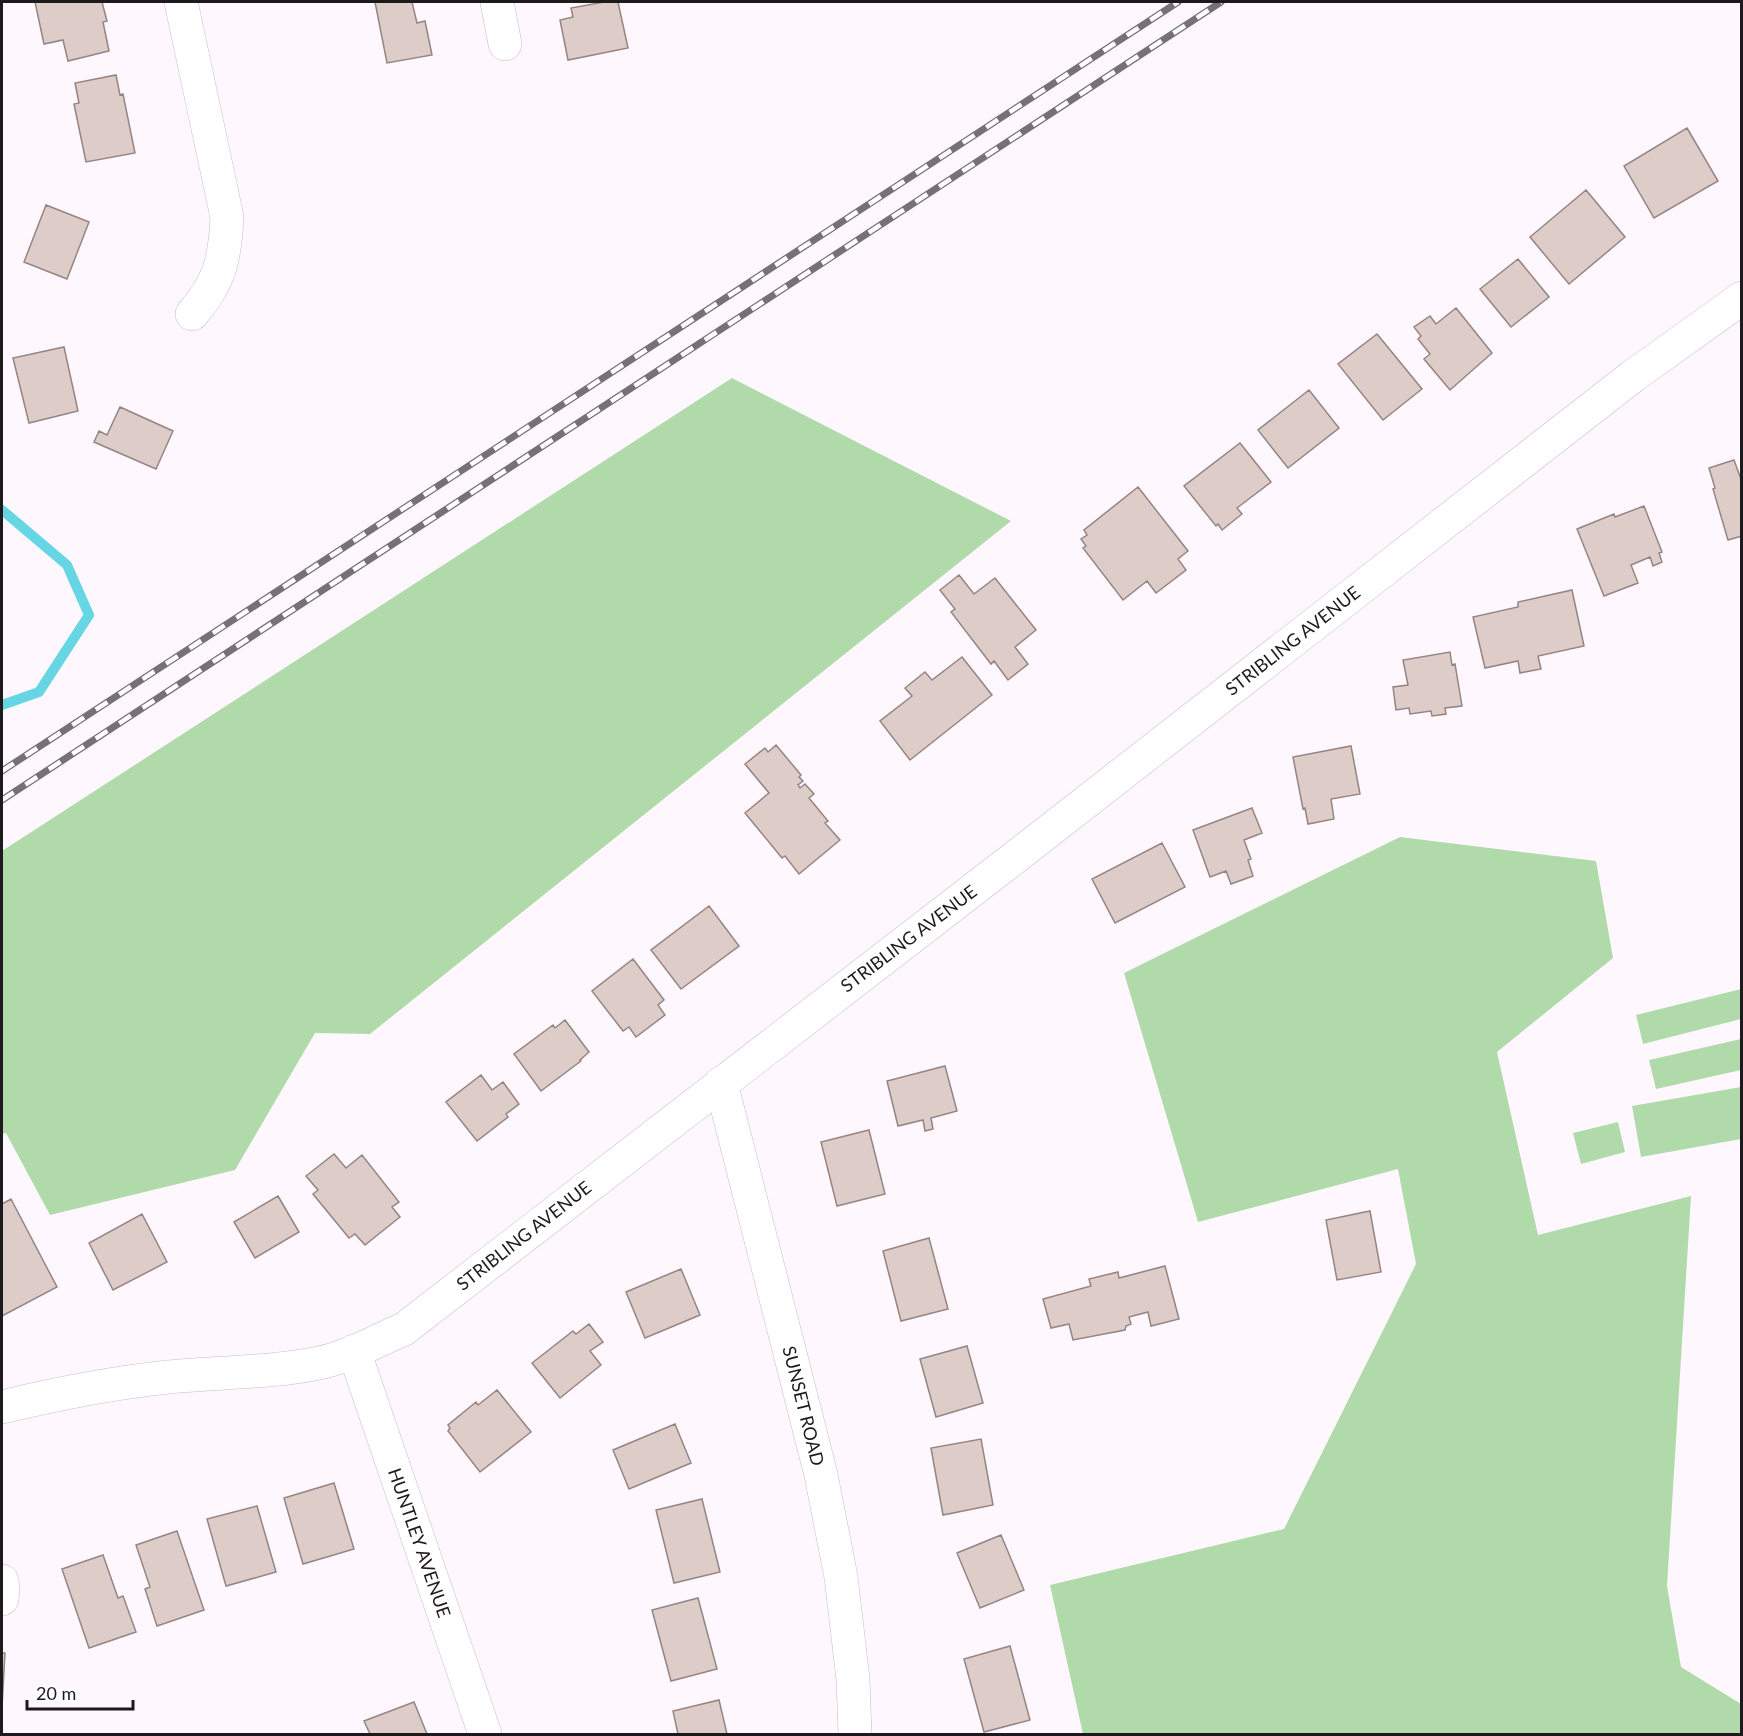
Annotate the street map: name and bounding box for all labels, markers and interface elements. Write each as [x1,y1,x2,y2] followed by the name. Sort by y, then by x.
[1221,581,1364,700] street label: STRIBLING AVENUE
[836,880,981,997] street label: STRIBLING AVENUE
[452,1176,595,1295] street label: STRIBLING AVENUE
[778,1344,829,1468] street label: SUNSET ROAD
[384,1465,456,1620] street label: HUNTLEY AVENUE
[27,1673,134,1711] scale bar
[36,1682,76,1704] text: 20 m

